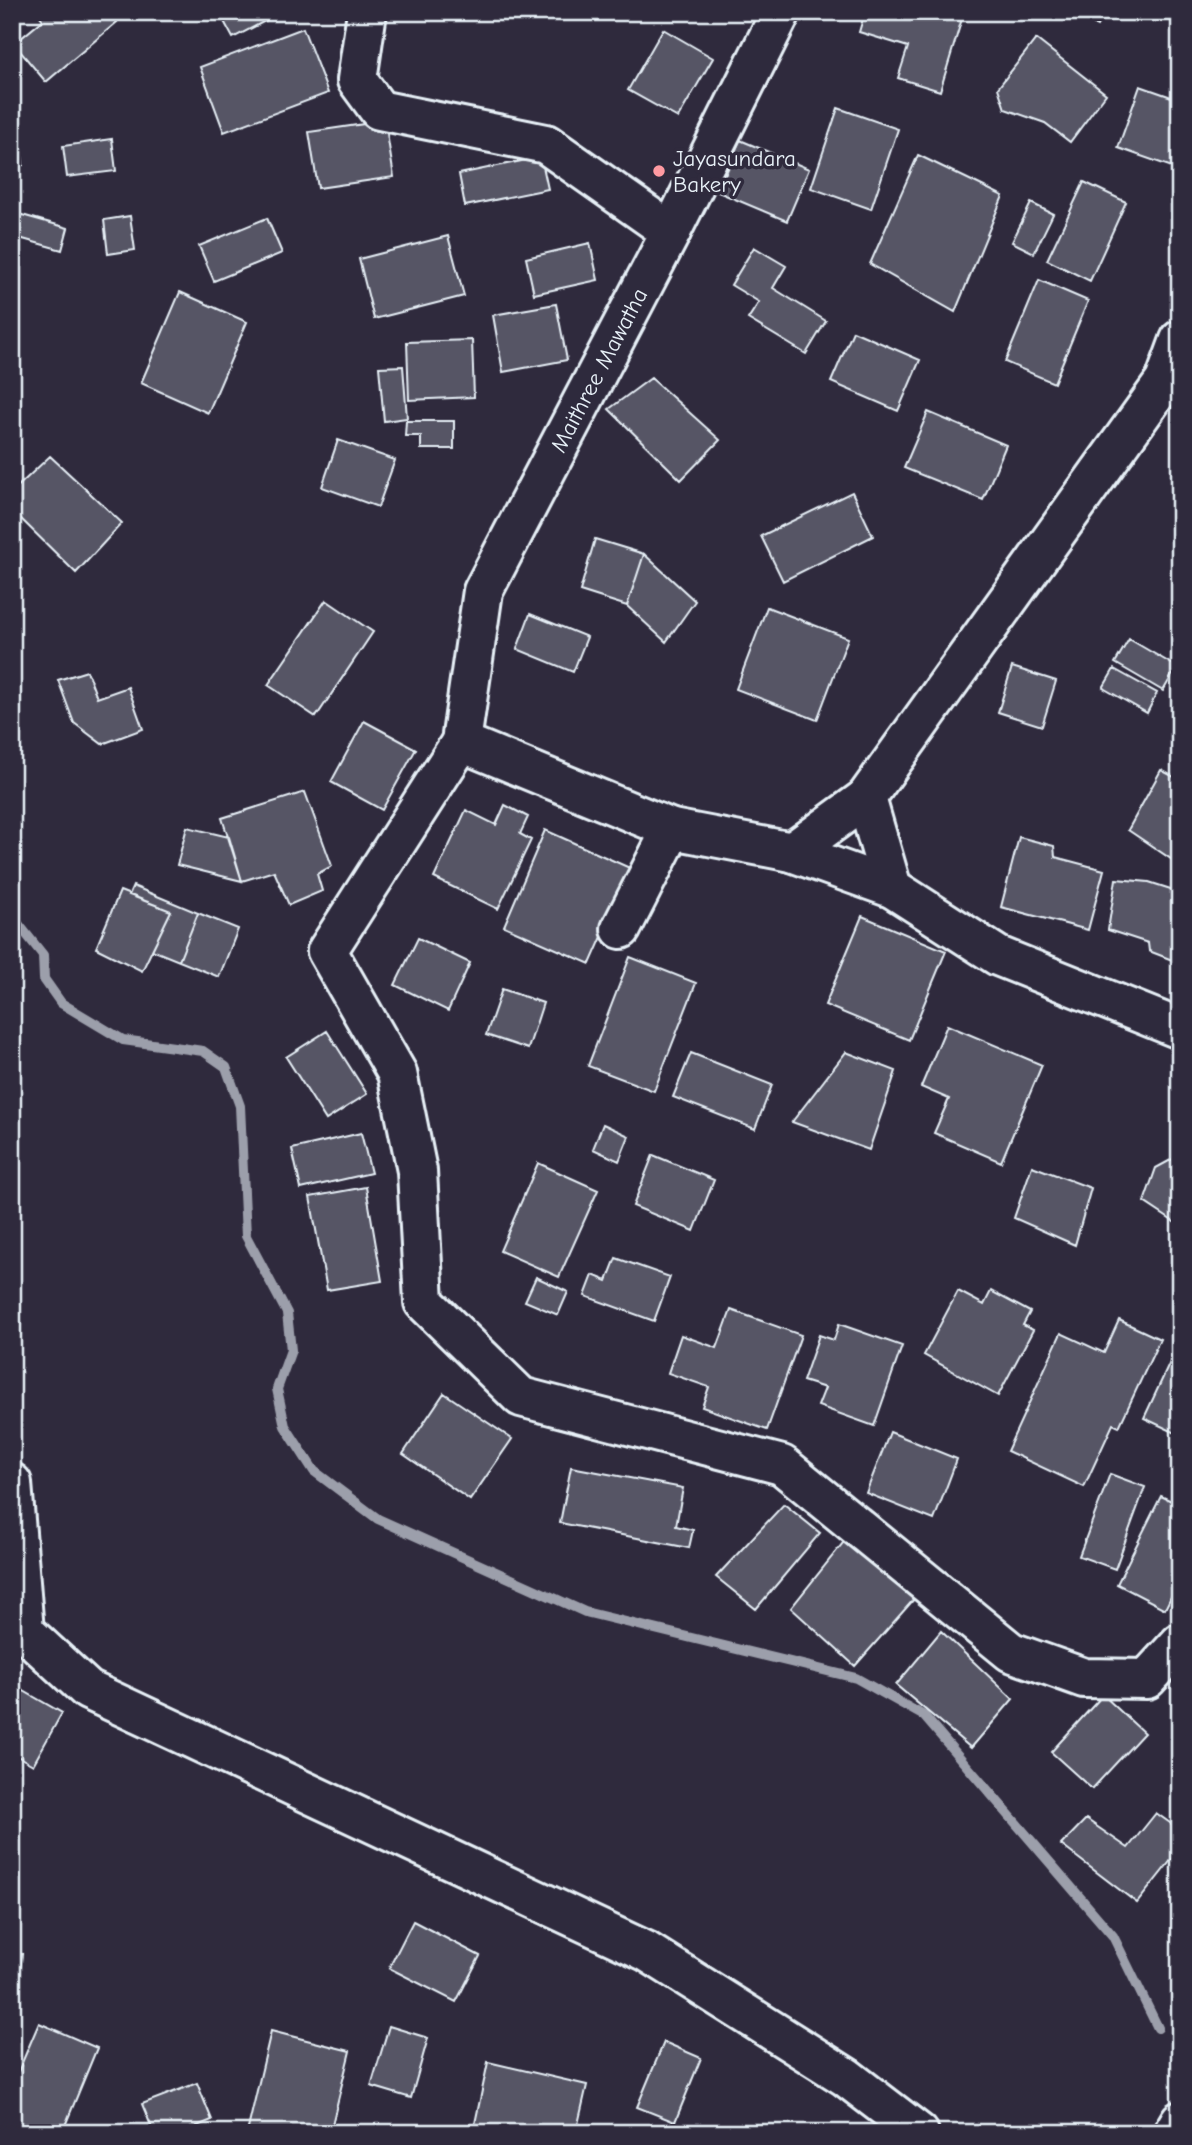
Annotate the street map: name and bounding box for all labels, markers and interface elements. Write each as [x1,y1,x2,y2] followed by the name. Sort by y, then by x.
[673,145,796,198] place label: Jayasundara Bakery
[651,163,667,179] marker: Jayasundara Bakery
[545,283,653,457] street label: Maithree Mawatha

